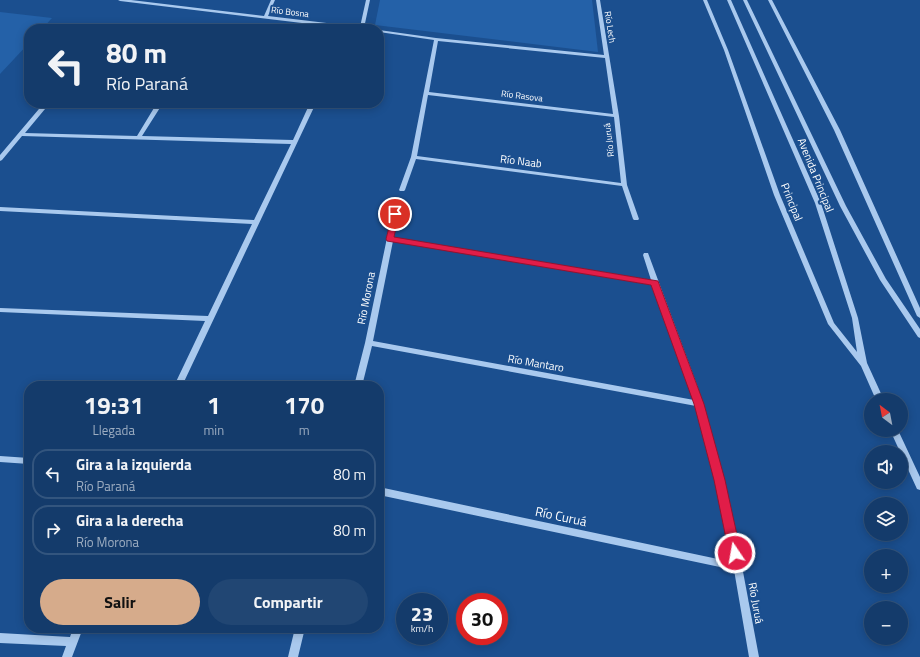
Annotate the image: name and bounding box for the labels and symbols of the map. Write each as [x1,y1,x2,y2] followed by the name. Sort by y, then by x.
[270,3,310,20] street label: Río Bosna
[602,10,619,44] street label: Río Lech
[500,86,544,105] street label: Río Rasova
[600,122,617,158] street label: Río Juruá
[794,135,838,215] street label: Avenida Principal
[499,151,543,172] street label: Río Naab
[777,181,807,223] street label: Principal
[378,197,412,231] pin
[353,270,379,326] street label: Río Morona
[507,350,566,376] street label: Río Mantaro
[864,393,908,437] north arrow
[533,501,589,531] street label: Río Curuá
[714,532,756,574] position arrow
[745,581,768,625] street label: Río Juruá
[456,593,508,645] speed limit sign: 30

